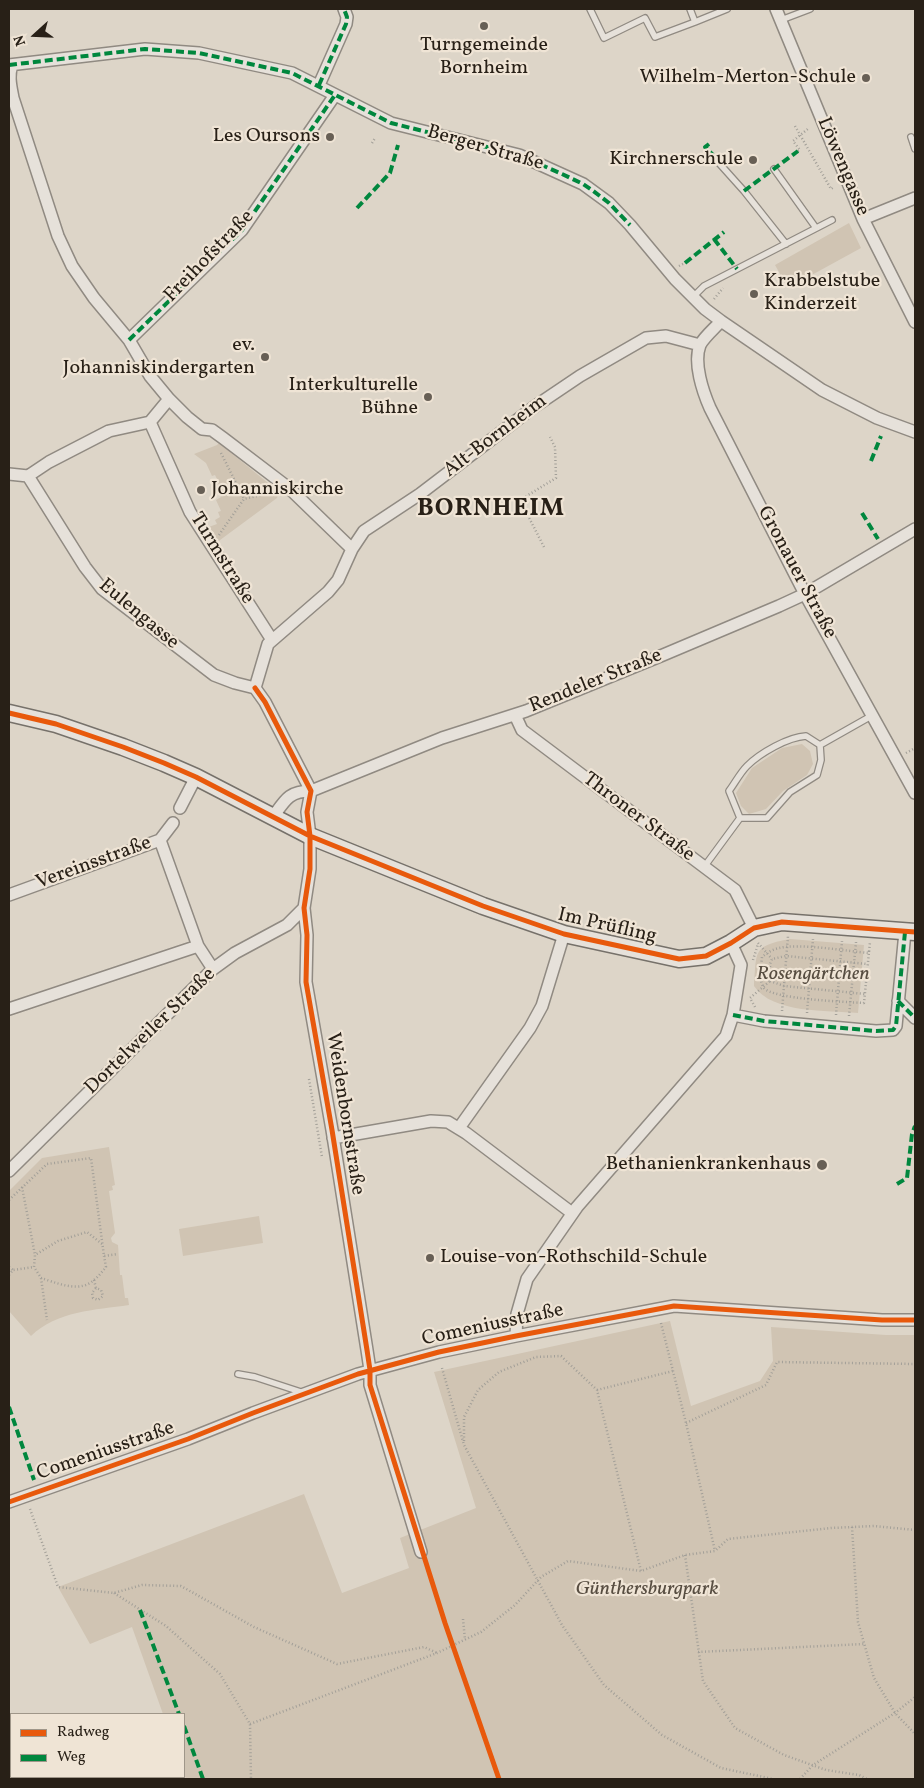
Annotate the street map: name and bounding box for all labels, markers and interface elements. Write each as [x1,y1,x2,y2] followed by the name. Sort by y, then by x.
[10,10,60,60] north arrow
[478,20,490,32] marker: Turngemeinde Bornheim
[10,32,31,48] text: N
[420,34,548,81] place label: Turngemeinde Bornheim
[639,66,856,90] place label: Wilhelm-Merton-Schule
[860,72,872,84] marker: Wilhelm-Merton-Schule
[810,114,874,220] street label: Löwengasse
[424,121,546,177] street label: Berger Straße
[213,125,320,149] place label: Les Oursons
[324,131,336,143] marker: Les Oursons
[609,148,743,172] place label: Kirchnerschule
[747,154,759,166] marker: Kirchnerschule
[160,206,260,308] street label: Freihofstraße
[764,270,880,317] place label: Krabbelstube Kinderzeit
[748,288,760,300] marker: Krabbelstube Kinderzeit
[63,334,255,381] place label: ev. Johanniskindergarten
[259,351,271,363] marker: ev. Johanniskindergarten
[289,374,418,421] place label: Interkulturelle Bühne
[440,390,552,484] street label: Alt-Bornheim
[422,391,434,403] marker: Interkulturelle Bühne
[211,478,343,502] place label: Johanniskirche
[195,484,207,496] marker: Johanniskirche
[416,495,566,525] district label: BORNHEIM
[751,503,841,643] street label: Gronauer Straße
[183,509,259,609] street label: Turmstraße
[93,574,183,656] street label: Eulengasse
[526,644,666,720] street label: Rendeler Straße
[577,768,699,868] street label: Throner Straße
[33,832,155,896] street label: Vereinsstraße
[555,904,659,950] street label: Im Prüfling
[756,963,870,987] park label: Rosengärtchen
[81,964,221,1100] street label: Dortelweiler Straße
[319,1031,369,1197] street label: Weidenbornstraße
[606,1153,811,1177] place label: Bethanienkrankenhaus
[815,1158,829,1172] marker: Bethanienkrankenhaus
[440,1246,707,1270] place label: Louise-von-Rothschild-Schule
[424,1252,436,1264] marker: Louise-von-Rothschild-Schule
[420,1299,566,1353] street label: Comeniusstraße
[34,1417,178,1487] street label: Comeniusstraße
[576,1578,718,1602] park label: Günthersburgpark
[10,1713,185,1778] legend
[57,1722,109,1743] text: Radweg
[57,1747,86,1768] text: Weg

